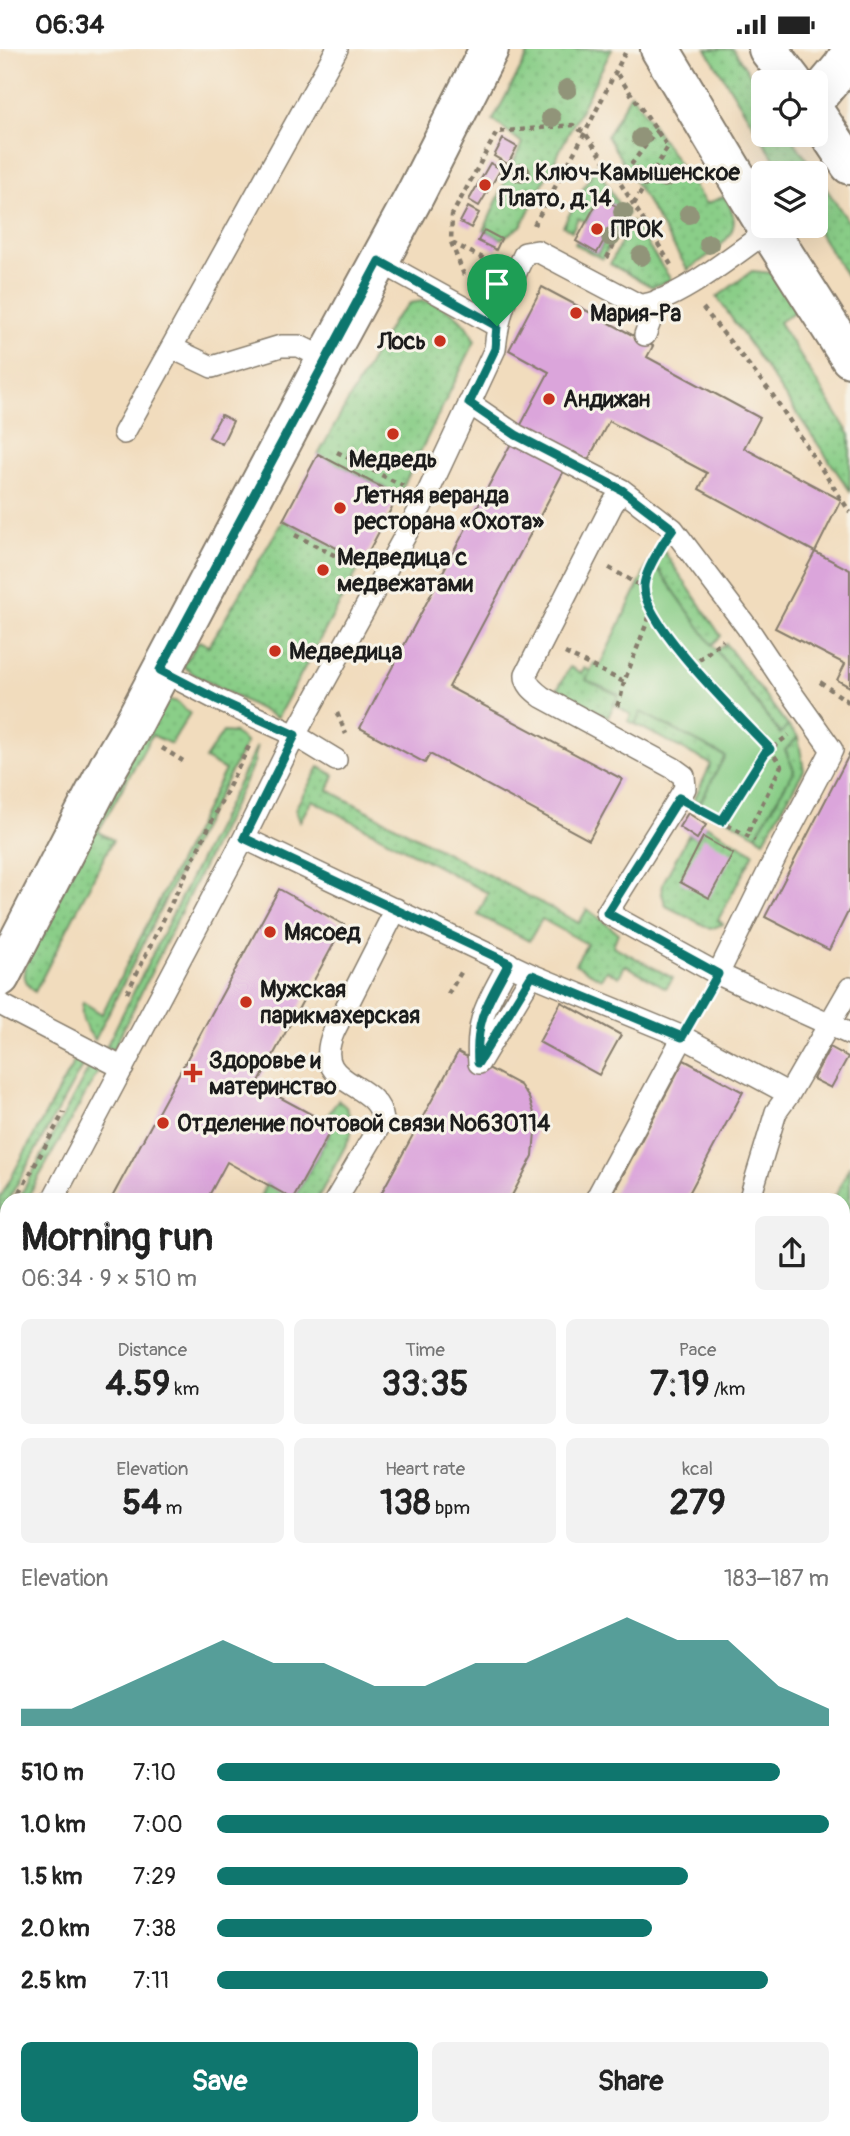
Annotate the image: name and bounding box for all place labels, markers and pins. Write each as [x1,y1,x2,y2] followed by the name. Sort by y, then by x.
[499,158,740,213] place label: Ул. Ключ-Камышенское Плато, д.14
[477,177,493,193] marker: Ул. Ключ-Камышенское Плато, д.14
[611,215,664,244] place label: ПРОК
[589,221,605,237] marker: ПРОК
[467,254,527,326] pin
[590,299,681,328] place label: Мария-Ра
[568,305,584,321] marker: Мария-Ра
[377,327,426,356] place label: Лось
[432,333,448,349] marker: Лось
[563,385,650,414] place label: Андижан
[541,391,557,407] marker: Андижан
[385,426,401,442] marker: Медведь
[349,445,437,474] place label: Медведь
[353,481,544,536] place label: Летняя веранда ресторана «Охота»
[332,500,348,516] marker: Летняя веранда ресторана «Охота»
[337,543,474,598] place label: Медведица с медвежатами
[315,562,331,578] marker: Медведица с медвежатами
[289,637,403,666] place label: Медведица
[267,643,283,659] marker: Медведица
[284,918,362,947] place label: Мясоед
[262,924,278,940] marker: Мясоед
[260,975,420,1030] place label: Мужская парикмахерская
[238,994,254,1010] marker: Мужская парикмахерская
[209,1046,337,1101] place label: Здоровье и материнство
[183,1063,203,1083] marker: Здоровье и материнство
[177,1109,551,1138] place label: Отделение почтовой связи №630114
[155,1115,171,1131] marker: Отделение почтовой связи №630114

